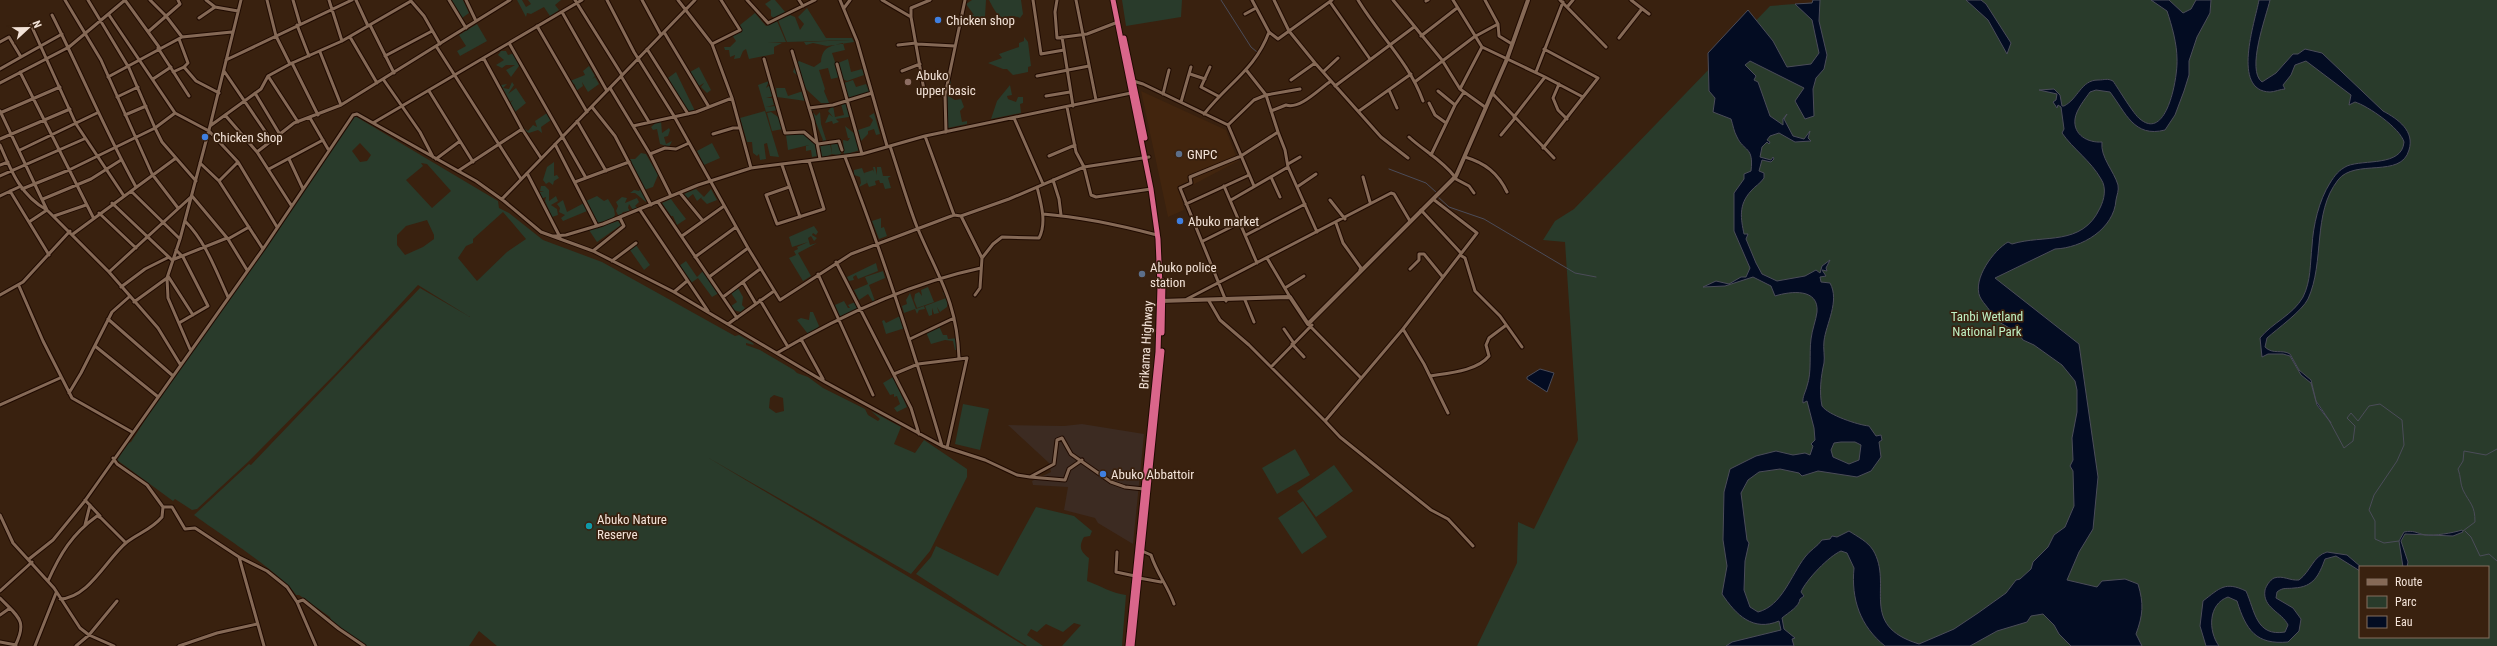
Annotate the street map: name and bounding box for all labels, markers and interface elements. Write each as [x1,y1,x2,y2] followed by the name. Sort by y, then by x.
[8,8,48,48] north arrow
[946,13,1015,28] place label: Chicken shop
[933,15,943,25] marker: Chicken shop
[30,19,44,30] text: N
[916,68,976,98] place label: Abuko upper basic
[903,77,913,87] marker: Abuko upper basic
[213,130,283,145] place label: Chicken Shop
[200,132,210,142] marker: Chicken Shop
[1187,147,1217,162] place label: GNPC
[1174,149,1184,159] marker: GNPC
[1188,214,1259,229] place label: Abuko market
[1175,216,1185,226] marker: Abuko market
[1150,260,1217,290] place label: Abuko police station
[1137,269,1147,279] marker: Abuko police station
[1136,300,1156,390] street label: Brikama Highway
[1951,309,2023,339] park label: Tanbi Wetland National Park
[1111,467,1194,482] place label: Abuko Abbattoir
[1098,469,1108,479] marker: Abuko Abbattoir
[597,512,667,542] place label: Abuko Nature Reserve
[584,521,594,531] marker: Abuko Nature Reserve
[2359,566,2489,638] legend
[2395,575,2423,589] text: Route
[2395,595,2417,609] text: Parc
[2395,615,2413,629] text: Eau

